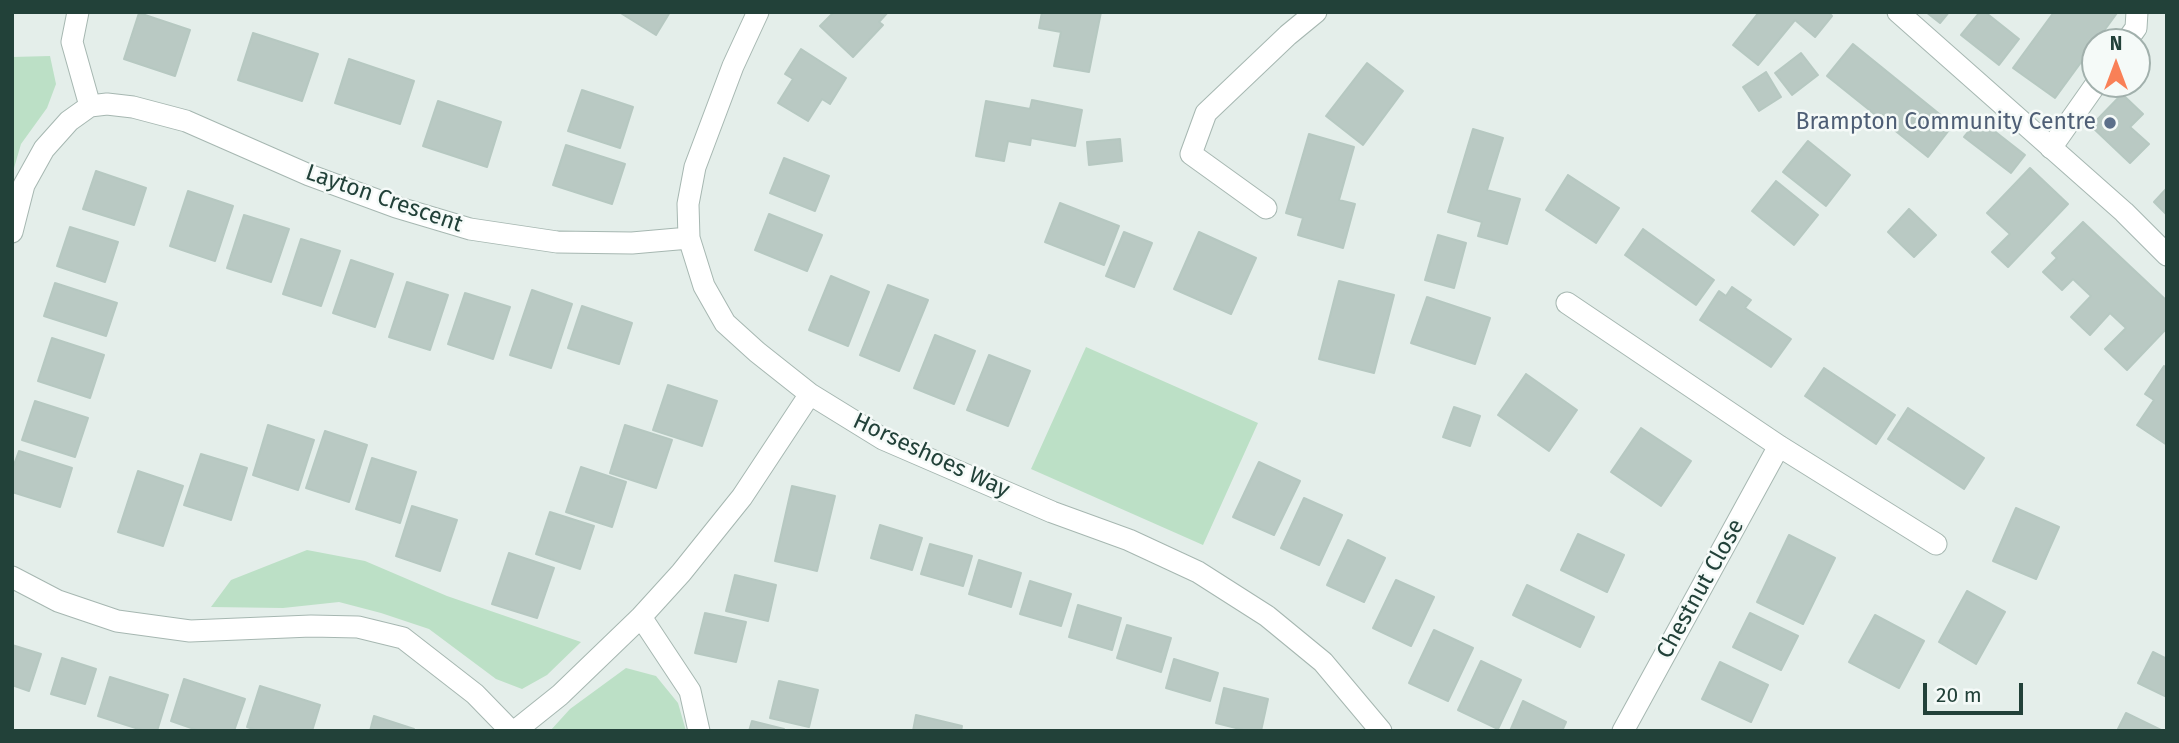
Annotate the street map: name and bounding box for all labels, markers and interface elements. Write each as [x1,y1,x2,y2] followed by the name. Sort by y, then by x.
[2081,28,2151,98] north arrow
[2110,32,2122,55] text: N
[1795,109,2096,137] place label: Brampton Community Centre
[2102,115,2118,131] marker: Brampton Community Centre
[302,159,466,239] street label: Layton Crescent
[848,408,1014,504] street label: Horseshoes Way
[1651,515,1751,663] street label: Chestnut Close
[1927,670,2027,714] scale bar
[1936,682,1982,708] text: 20 m

